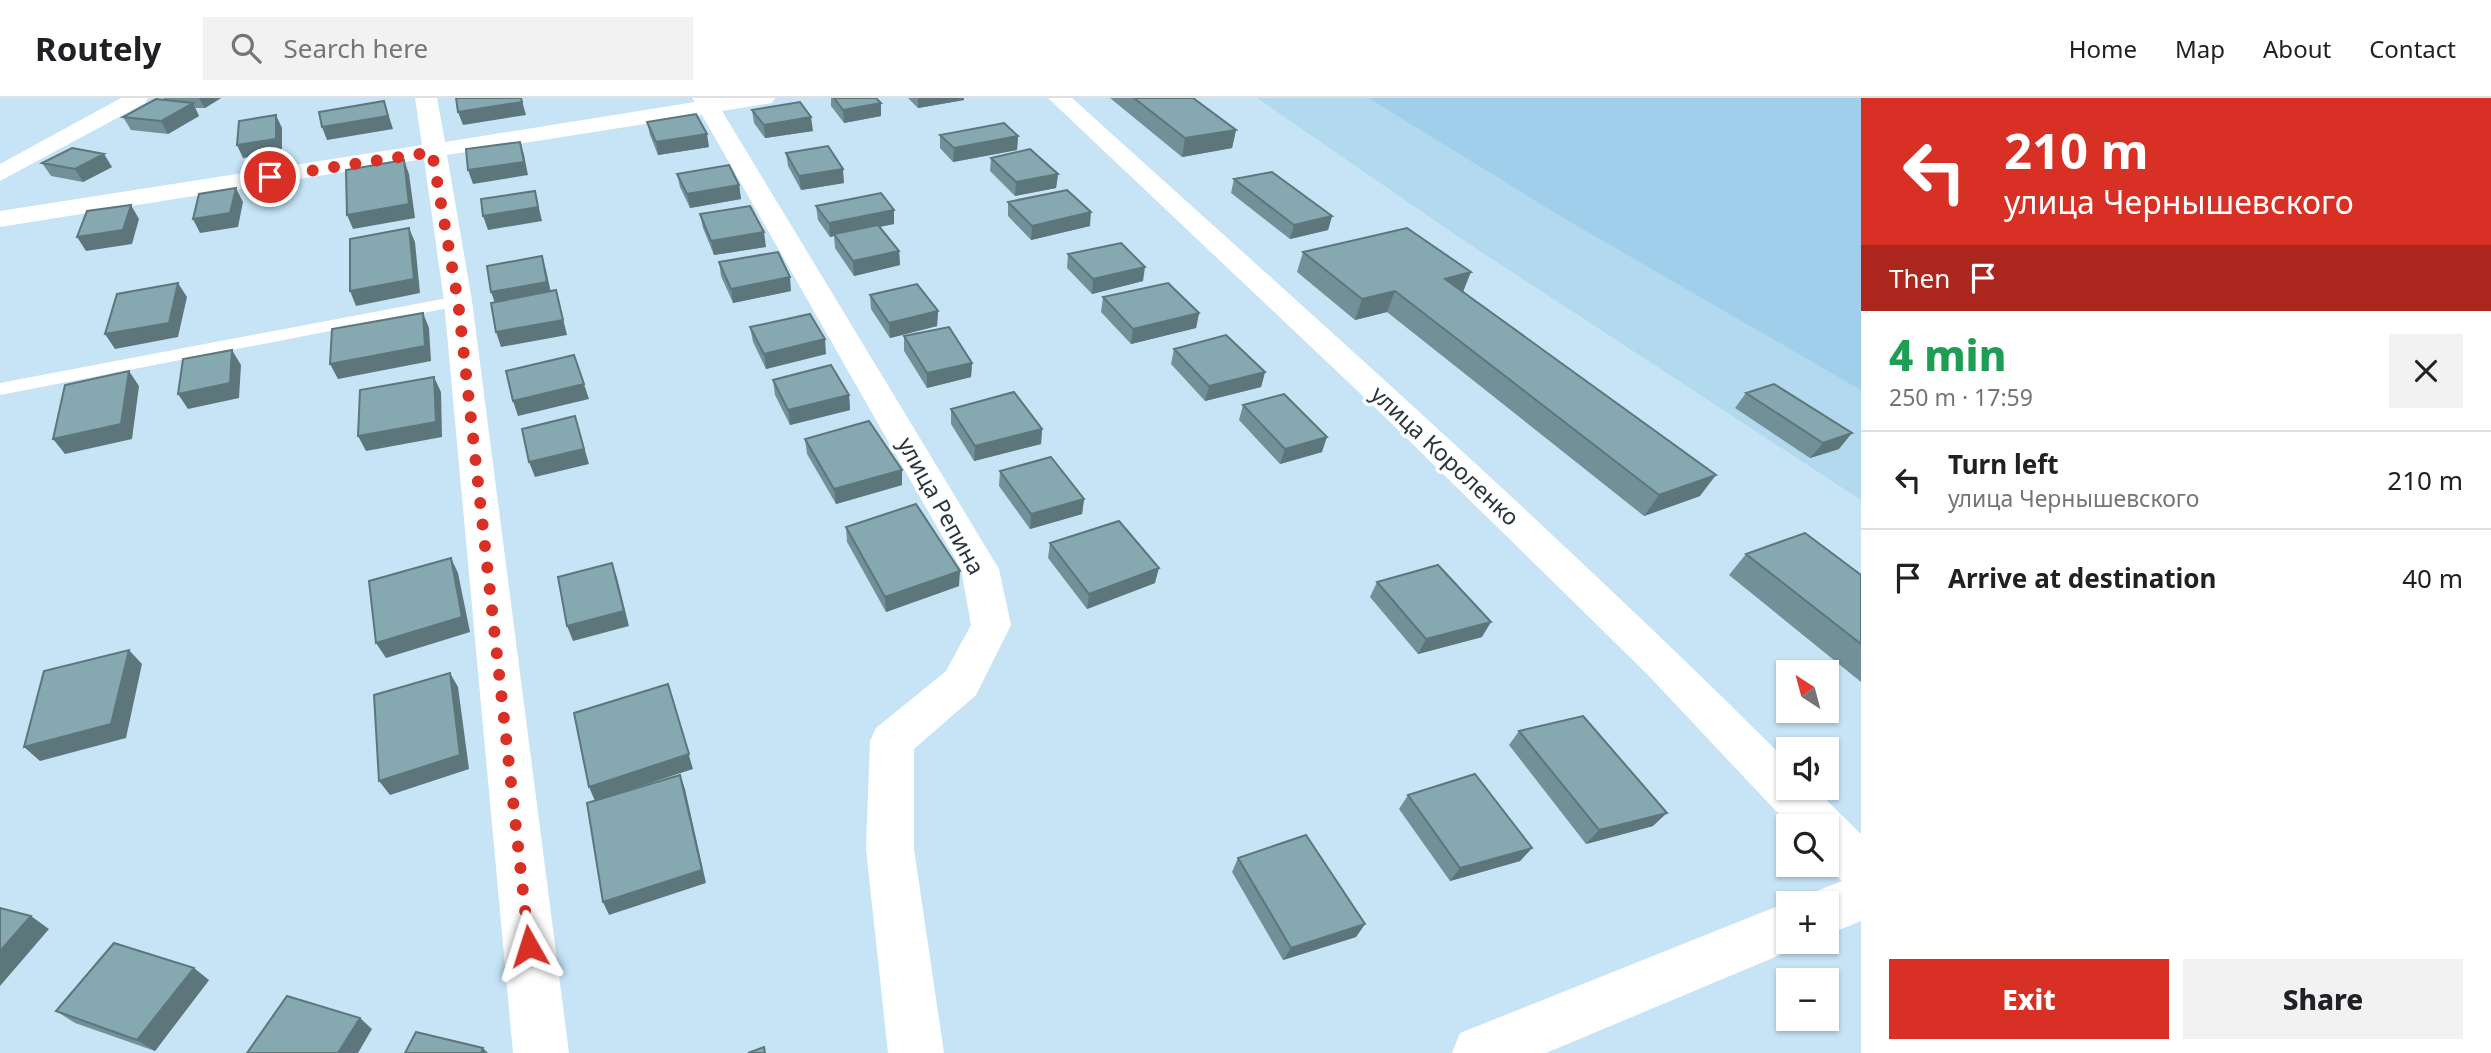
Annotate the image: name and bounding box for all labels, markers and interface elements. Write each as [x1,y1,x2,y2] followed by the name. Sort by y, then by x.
[203,17,693,80] search box
[35,26,161,71] text: Routely
[227,29,265,67] icon: search
[283,30,428,66] text: Search here
[2069,32,2137,65] text: Home
[2175,32,2225,65] text: Map
[2263,32,2331,65] text: About
[2369,32,2456,65] text: Contact
[2004,117,2149,183] text: 210 m
[1889,126,1980,217] icon: left
[240,147,300,207] pin
[251,158,289,196] icon: arrive
[2004,180,2354,223] text: улица Чернышевского
[1964,259,2002,297] icon: arrive
[1889,260,1950,296] text: Then
[1889,326,2006,383] text: 4 min
[2389,334,2463,408] button: close
[1365,378,1527,532] street label: улица Короленко
[1889,381,2033,413] text: 250 m · 17:59
[891,431,993,580] street label: улица Репина
[1948,446,2059,482] text: Turn left
[1889,461,1927,499] icon: left
[2387,462,2463,498] text: 210 m
[1948,482,2199,514] text: улица Чернышевского
[1889,559,1927,597] icon: arrive
[1948,560,2217,596] text: Arrive at destination
[2402,560,2463,596] text: 40 m
[1776,660,1839,723] north arrow
[1776,660,1839,1031] map controls
[1776,737,1839,800] button: sound
[1776,814,1839,877] button: search
[1776,891,1839,954] button: +
[492,909,566,983] position arrow
[1889,959,2169,1039] button: Exit
[2183,959,2463,1039] button: Share
[1776,968,1839,1031] button: −

